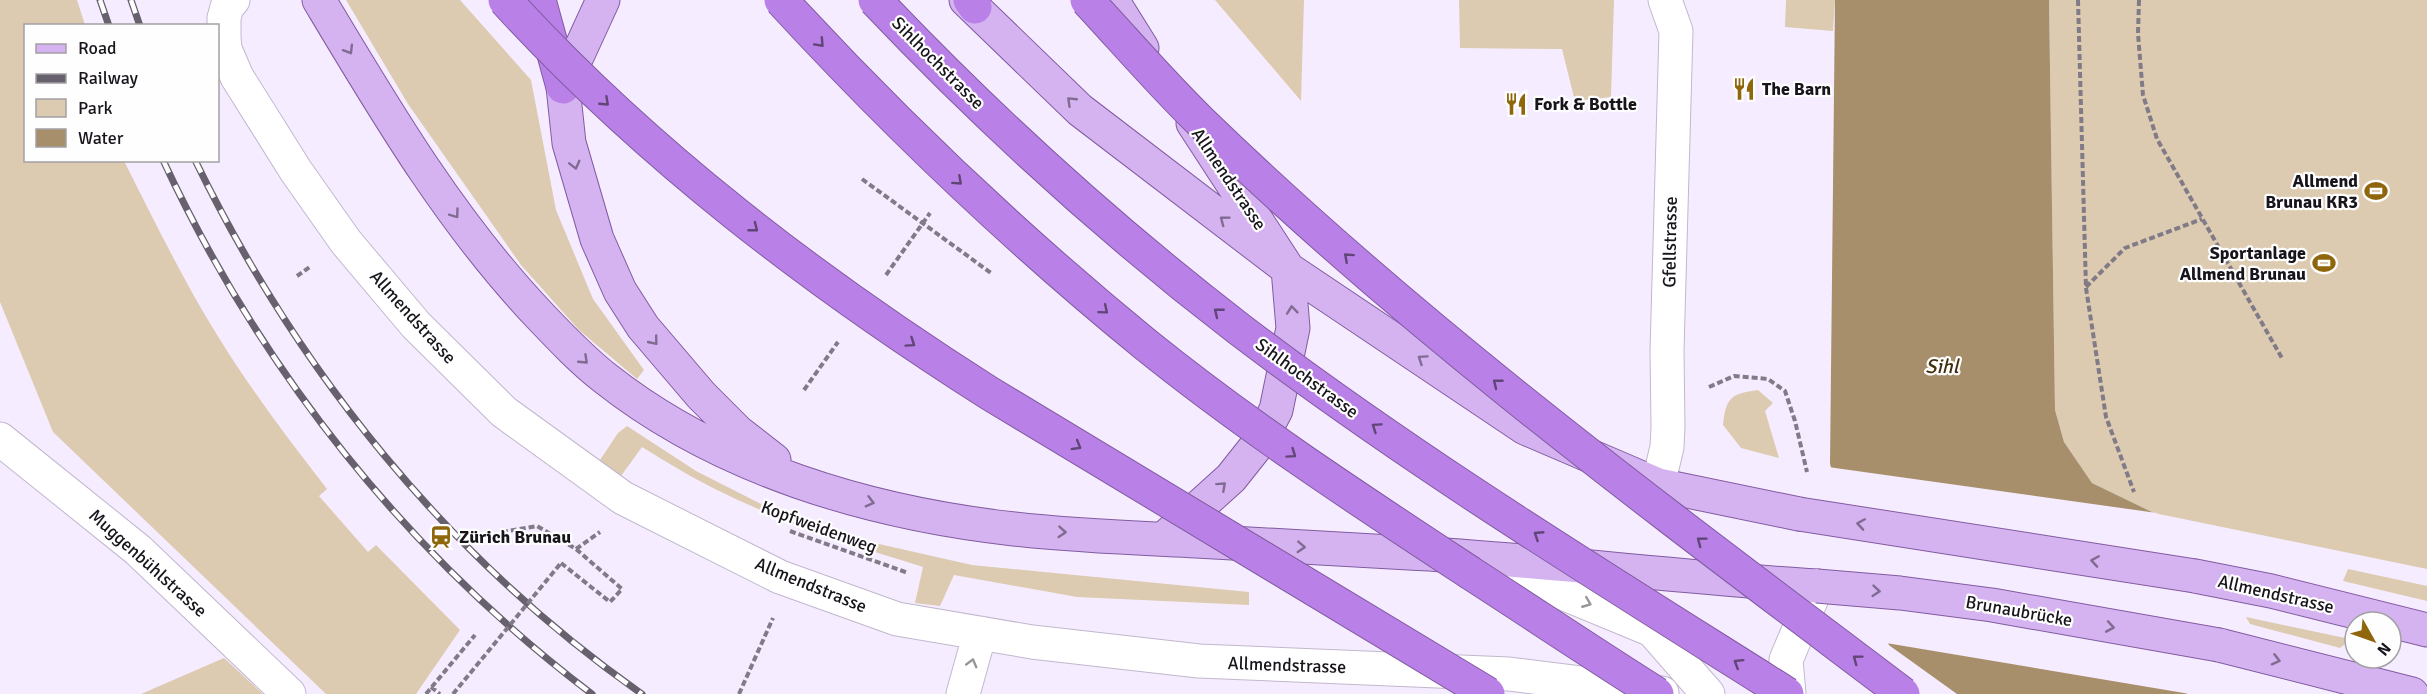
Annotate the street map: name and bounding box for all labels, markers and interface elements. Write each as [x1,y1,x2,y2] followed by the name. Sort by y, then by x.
[887,12,989,114] street label: Sihlhochstrasse
[24,24,219,162] legend
[813,36,824,47] one-way arrow
[78,37,117,59] text: Road
[342,44,353,54] one-way arrow
[78,67,139,89] text: Railway
[1731,76,1757,102] restaurant icon: The Barn
[1762,78,1831,100] place label: The Barn
[1503,91,1529,117] restaurant icon: Fork & Bottle
[1534,93,1637,115] place label: Fork & Bottle
[598,95,608,106] one-way arrow
[78,97,113,119] text: Park
[1067,97,1078,108] one-way arrow
[1187,124,1271,234] street label: Allmendstrasse
[78,127,124,149] text: Water
[567,160,580,170] one-way arrow
[2265,170,2358,213] place label: Allmend Brunau KR3
[951,174,961,185] one-way arrow
[2363,178,2389,204] sports icon: Allmend Brunau KR3
[1658,196,1682,288] street label: Gfellstrasse
[448,207,459,218] one-way arrow
[1220,217,1231,228] one-way arrow
[747,220,758,231] one-way arrow
[2180,242,2306,285] place label: Sportanlage Allmend Brunau
[2311,250,2337,276] sports icon: Sportanlage Allmend Brunau
[1344,254,1355,265] one-way arrow
[365,266,461,368] street label: Allmendstrasse
[1097,303,1108,314] one-way arrow
[1286,306,1299,315] one-way arrow
[1214,308,1225,319] one-way arrow
[1251,333,1363,423] street label: Sihlhochstrasse
[647,335,658,346] one-way arrow
[904,336,915,347] one-way arrow
[577,352,588,363] one-way arrow
[1925,354,1961,379] water label: Sihl
[1418,355,1429,366] one-way arrow
[1493,379,1504,390] one-way arrow
[1372,423,1383,434] one-way arrow
[1071,438,1081,450] one-way arrow
[1286,447,1297,458] one-way arrow
[1216,482,1226,493] one-way arrow
[864,494,874,507] one-way arrow
[758,496,880,558] street label: Kopfweidenweg
[84,504,212,622] street label: Muggenbühlstrasse
[1857,518,1866,530] one-way arrow
[428,524,454,550] station icon: Zürich Brunau
[459,526,571,548] place label: Zürich Brunau
[1057,526,1066,539] one-way arrow
[1534,531,1544,543] one-way arrow
[1697,537,1708,548] one-way arrow
[1296,540,1305,553] one-way arrow
[752,553,870,617] street label: Allmendstrasse
[2091,555,2100,567] one-way arrow
[2216,570,2336,618] street label: Allmendstrasse
[1871,584,1880,597] one-way arrow
[1964,591,2074,631] street label: Brunaubrücke
[1581,596,1592,608] one-way arrow
[2343,610,2403,670] north arrow
[2104,620,2114,633] one-way arrow
[2372,638,2395,660] text: N
[1227,652,1347,678] street label: Allmendstrasse
[2271,652,2281,665] one-way arrow
[1852,655,1863,666] one-way arrow
[1734,658,1744,670] one-way arrow
[965,659,977,669] one-way arrow

